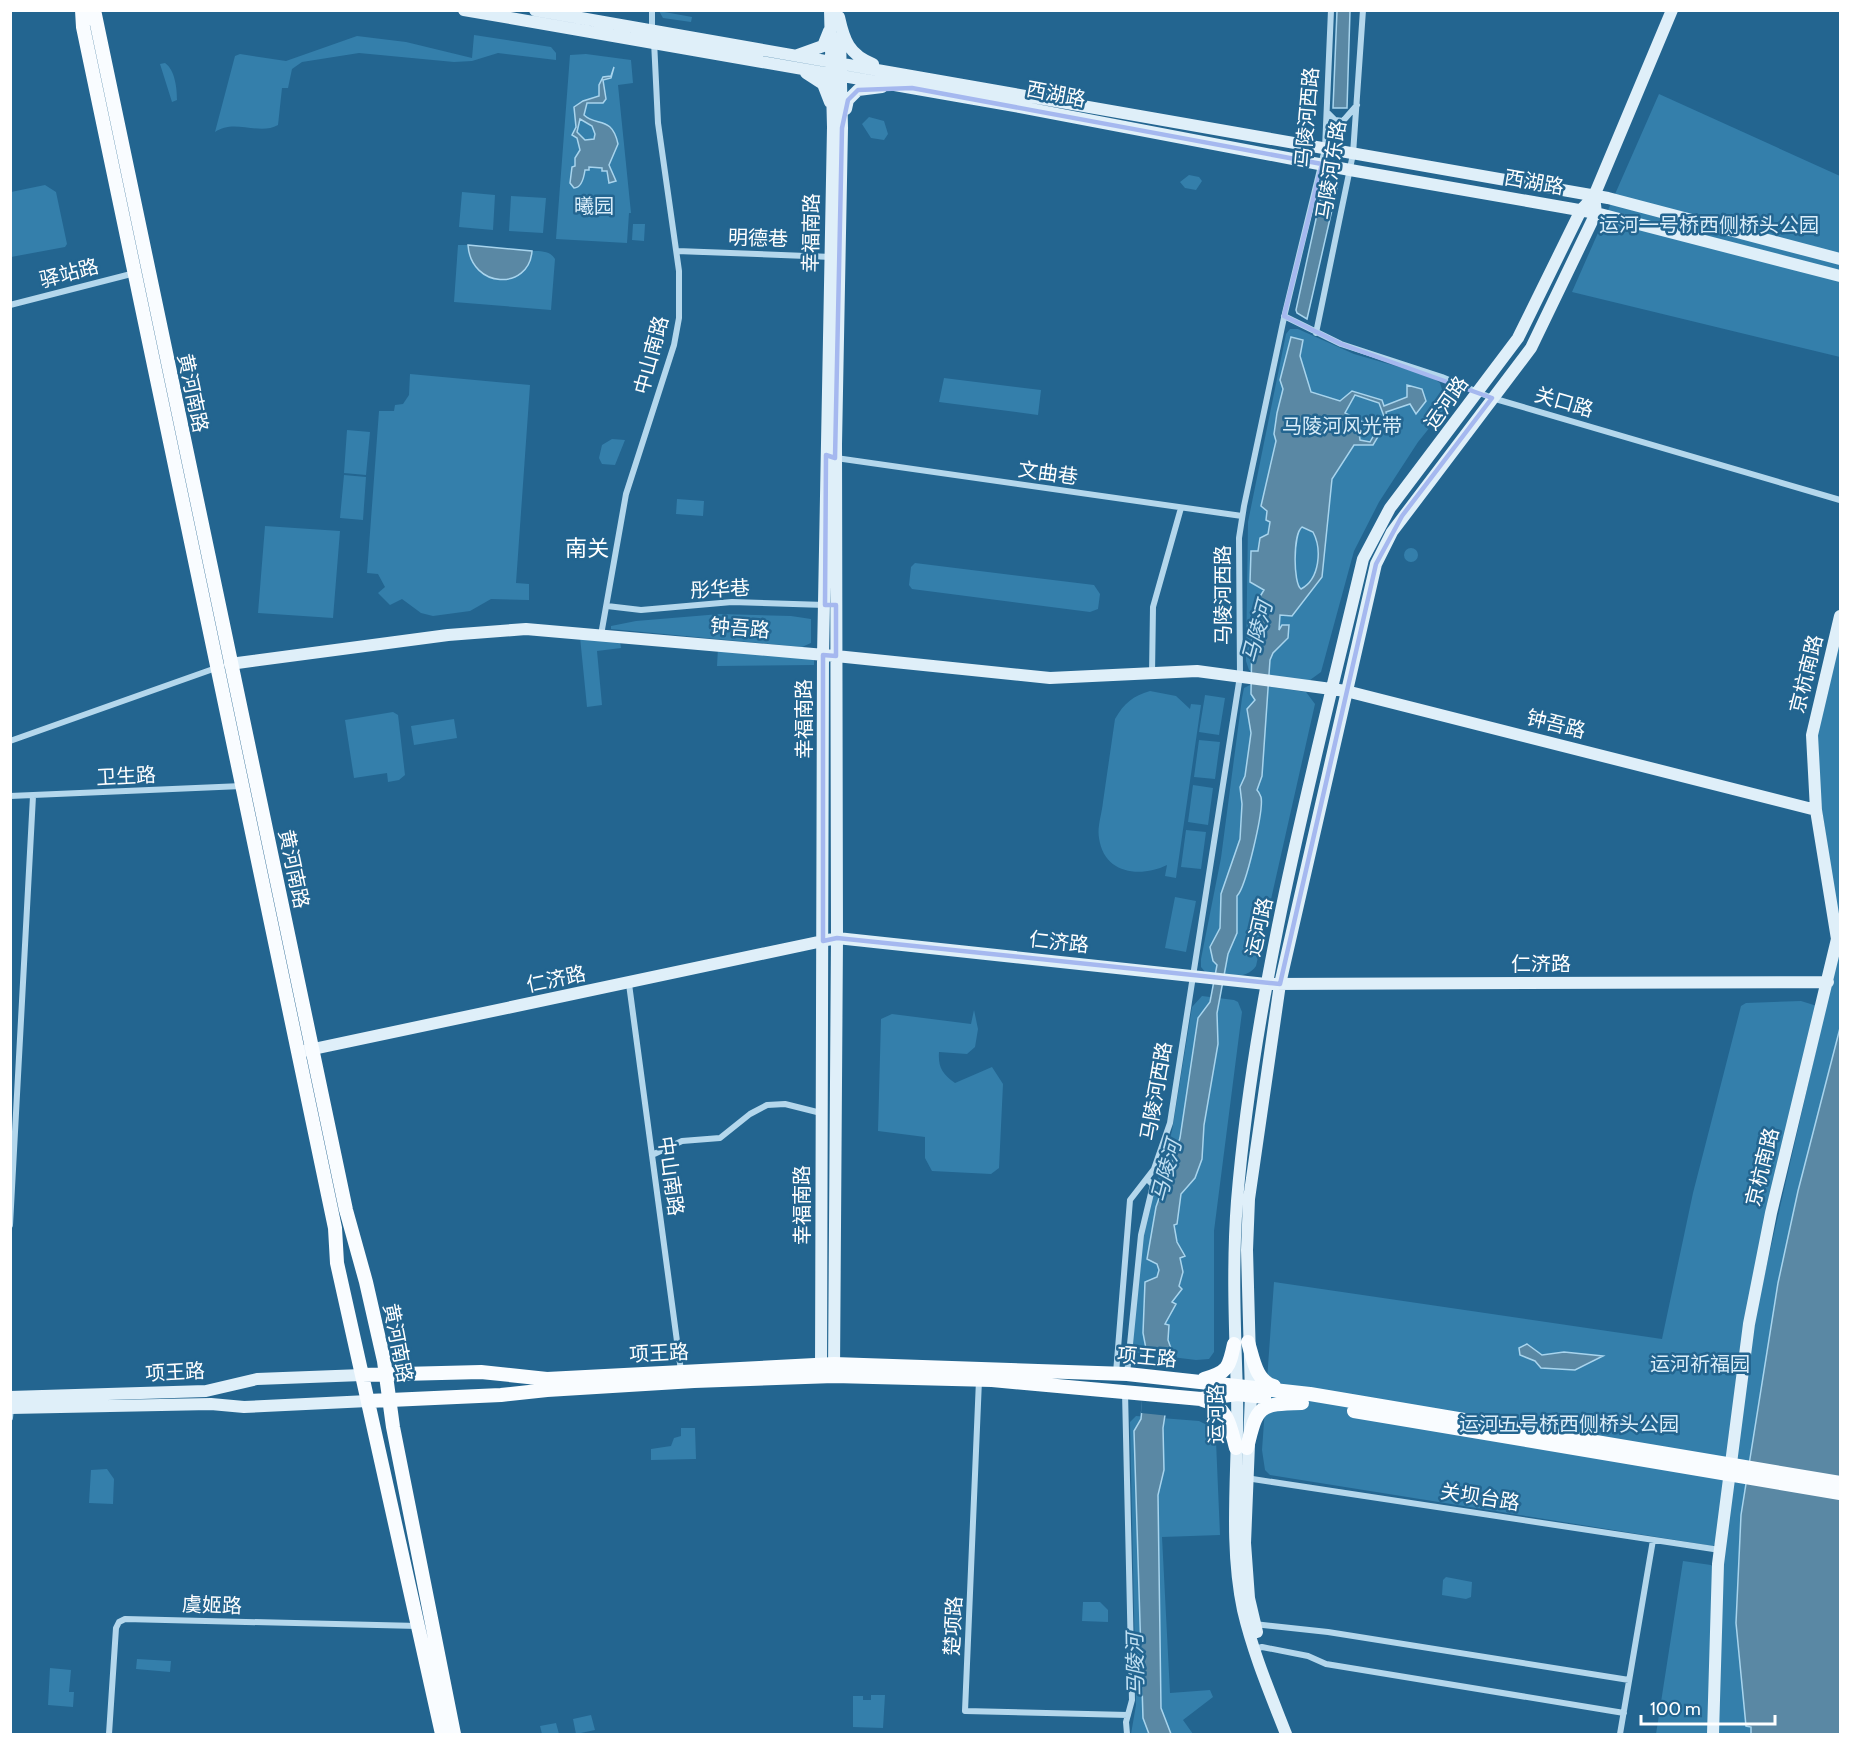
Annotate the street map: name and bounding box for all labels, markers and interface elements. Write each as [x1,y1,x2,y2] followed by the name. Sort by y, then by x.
[1291,66,1323,168] street label: 马陵河西路
[1024,76,1088,112] street label: 西湖路
[1311,119,1351,221] street label: 马陵河东路
[1502,165,1566,199] street label: 西湖路
[798,193,824,273] street label: 幸福南路
[574,194,614,218] park label: 曦园
[1599,213,1819,237] park label: 运河一号桥西侧桥头公园
[728,225,788,251] street label: 明德巷
[37,254,101,292] street label: 驿站路
[629,313,673,397] street label: 中山南路
[173,351,213,435] street label: 黄河南路
[1419,372,1473,434] street label: 运河路
[1532,382,1596,422] street label: 关口路
[1282,414,1402,438] park label: 马陵河风光带
[1017,457,1079,489] street label: 文曲巷
[565,535,609,562] district label: 南关
[1211,545,1235,645] street label: 马陵河西路
[689,575,751,603] street label: 彤华巷
[1237,594,1278,666] water label: 马陵河
[709,613,771,643] street label: 钟吾路
[1785,632,1827,716] street label: 京杭南路
[792,679,816,759] street label: 幸福南路
[1524,705,1588,743] street label: 钟吾路
[95,762,157,790] street label: 卫生路
[274,827,314,911] street label: 黄河南路
[1241,895,1277,959] street label: 运河路
[1028,927,1090,957] street label: 仁济路
[1511,952,1571,976] street label: 仁济路
[524,961,588,997] street label: 仁济路
[1135,1040,1177,1142] street label: 马陵河西路
[1741,1125,1783,1209] street label: 京杭南路
[1146,1133,1187,1205] water label: 马陵河
[654,1135,688,1217] street label: 中山南路
[790,1165,814,1245] street label: 幸福南路
[379,1301,417,1385] street label: 黄河南路
[628,1339,690,1367] street label: 项王路
[1116,1342,1178,1372] street label: 项王路
[1650,1352,1750,1376] park label: 运河祈福园
[144,1358,206,1386] street label: 项王路
[1204,1384,1228,1444] street label: 运河路
[1459,1412,1679,1436] park label: 运河五号桥西侧桥头公园
[1439,1479,1521,1515] street label: 关坝台路
[182,1592,242,1618] street label: 虞姬路
[939,1595,967,1657] street label: 楚项路
[1122,1629,1148,1697] water label: 马陵河
[1641,1688,1774,1726] scale bar
[1650,1698,1701,1720] text: 100 m

